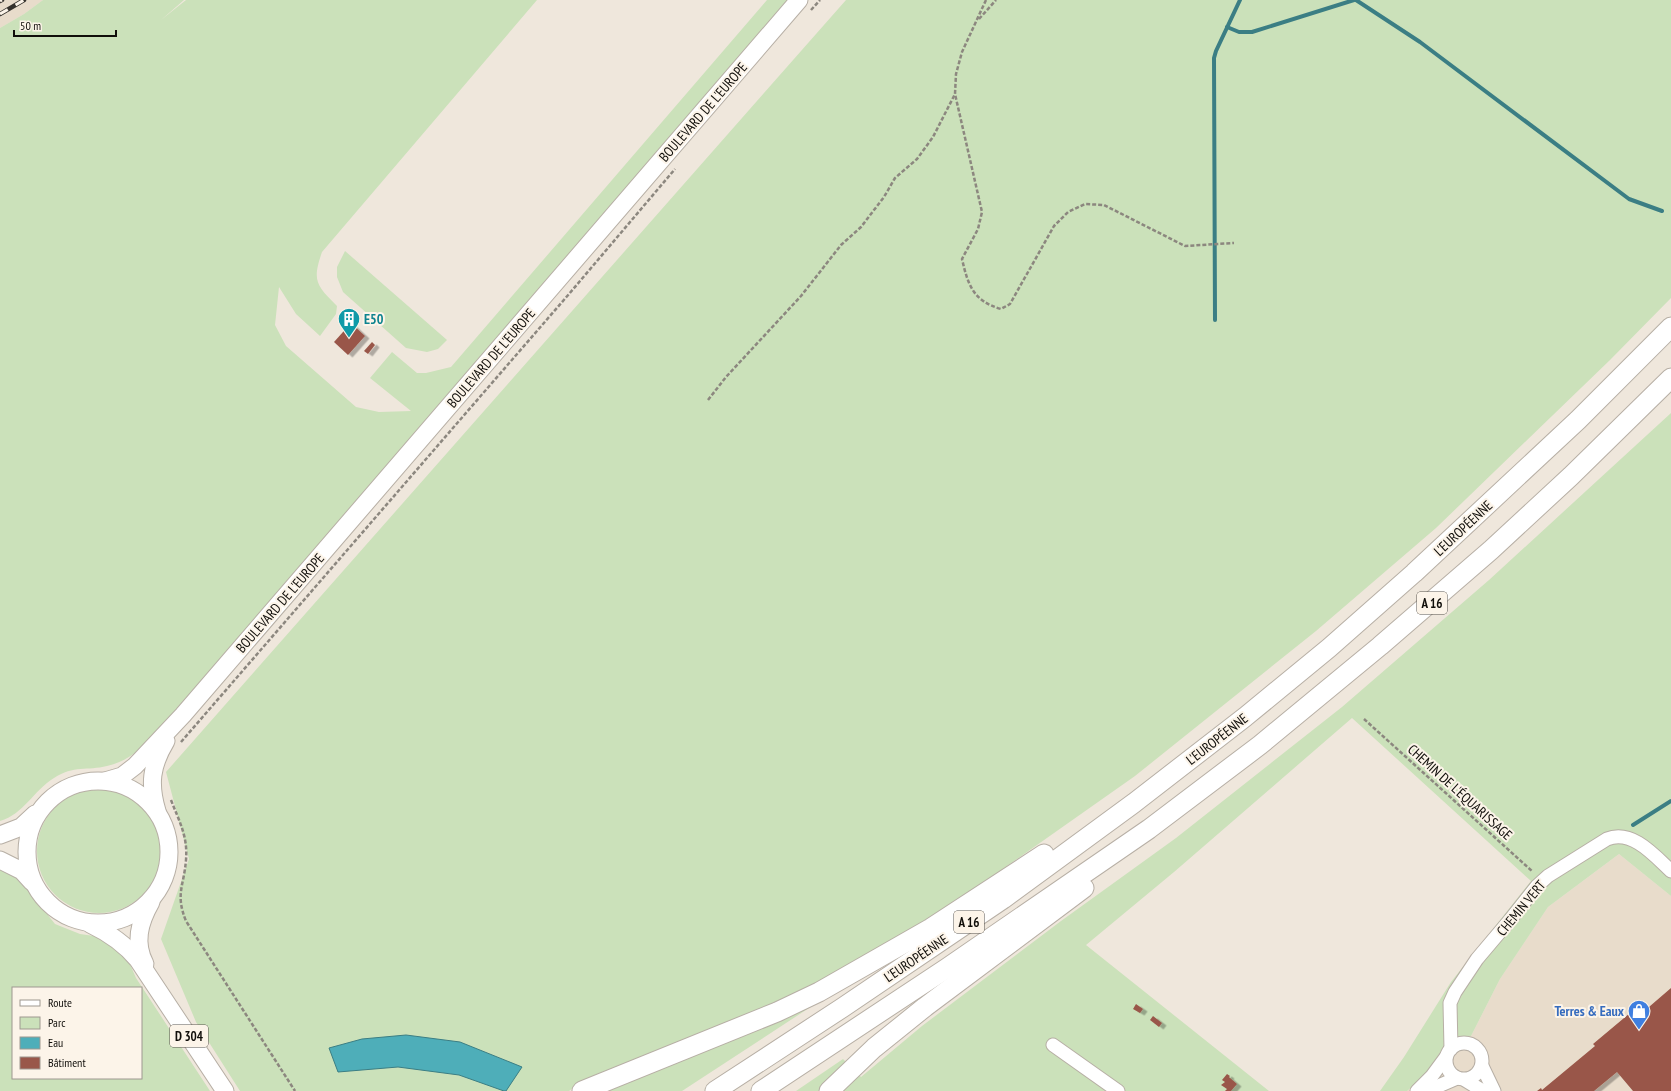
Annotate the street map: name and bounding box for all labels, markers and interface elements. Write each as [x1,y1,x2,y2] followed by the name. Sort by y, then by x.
[14,12,116,38] scale bar
[20,18,41,33] text: 50 m
[655,59,751,165] street label: BOULEVARD DE L'EUROPE
[443,305,539,411] street label: BOULEVARD DE L'EUROPE
[336,306,362,339] building icon: E50
[364,310,384,328] place label: E50
[1430,496,1496,560] street label: L'EUROPÉENNE
[232,550,328,656] street label: BOULEVARD DE L'EUROPE
[1417,592,1447,614] road number: A 16
[1182,709,1252,769] street label: L'EUROPÉENNE
[1404,740,1516,844] street label: CHEMIN DE L'ÉQUARISSAGE
[1493,876,1550,939] street label: CHEMIN VERT
[954,911,984,933] road number: A 16
[880,930,952,986] street label: L'EUROPÉENNE
[12,987,142,1079] legend
[48,995,72,1010] text: Route
[1626,998,1652,1031] shop icon: Terres & Eaux
[1554,1002,1625,1020] place label: Terres & Eaux
[48,1015,66,1030] text: Parc
[170,1025,208,1047] road number: D 304
[48,1035,63,1050] text: Eau
[48,1055,86,1070] text: Bâtiment

